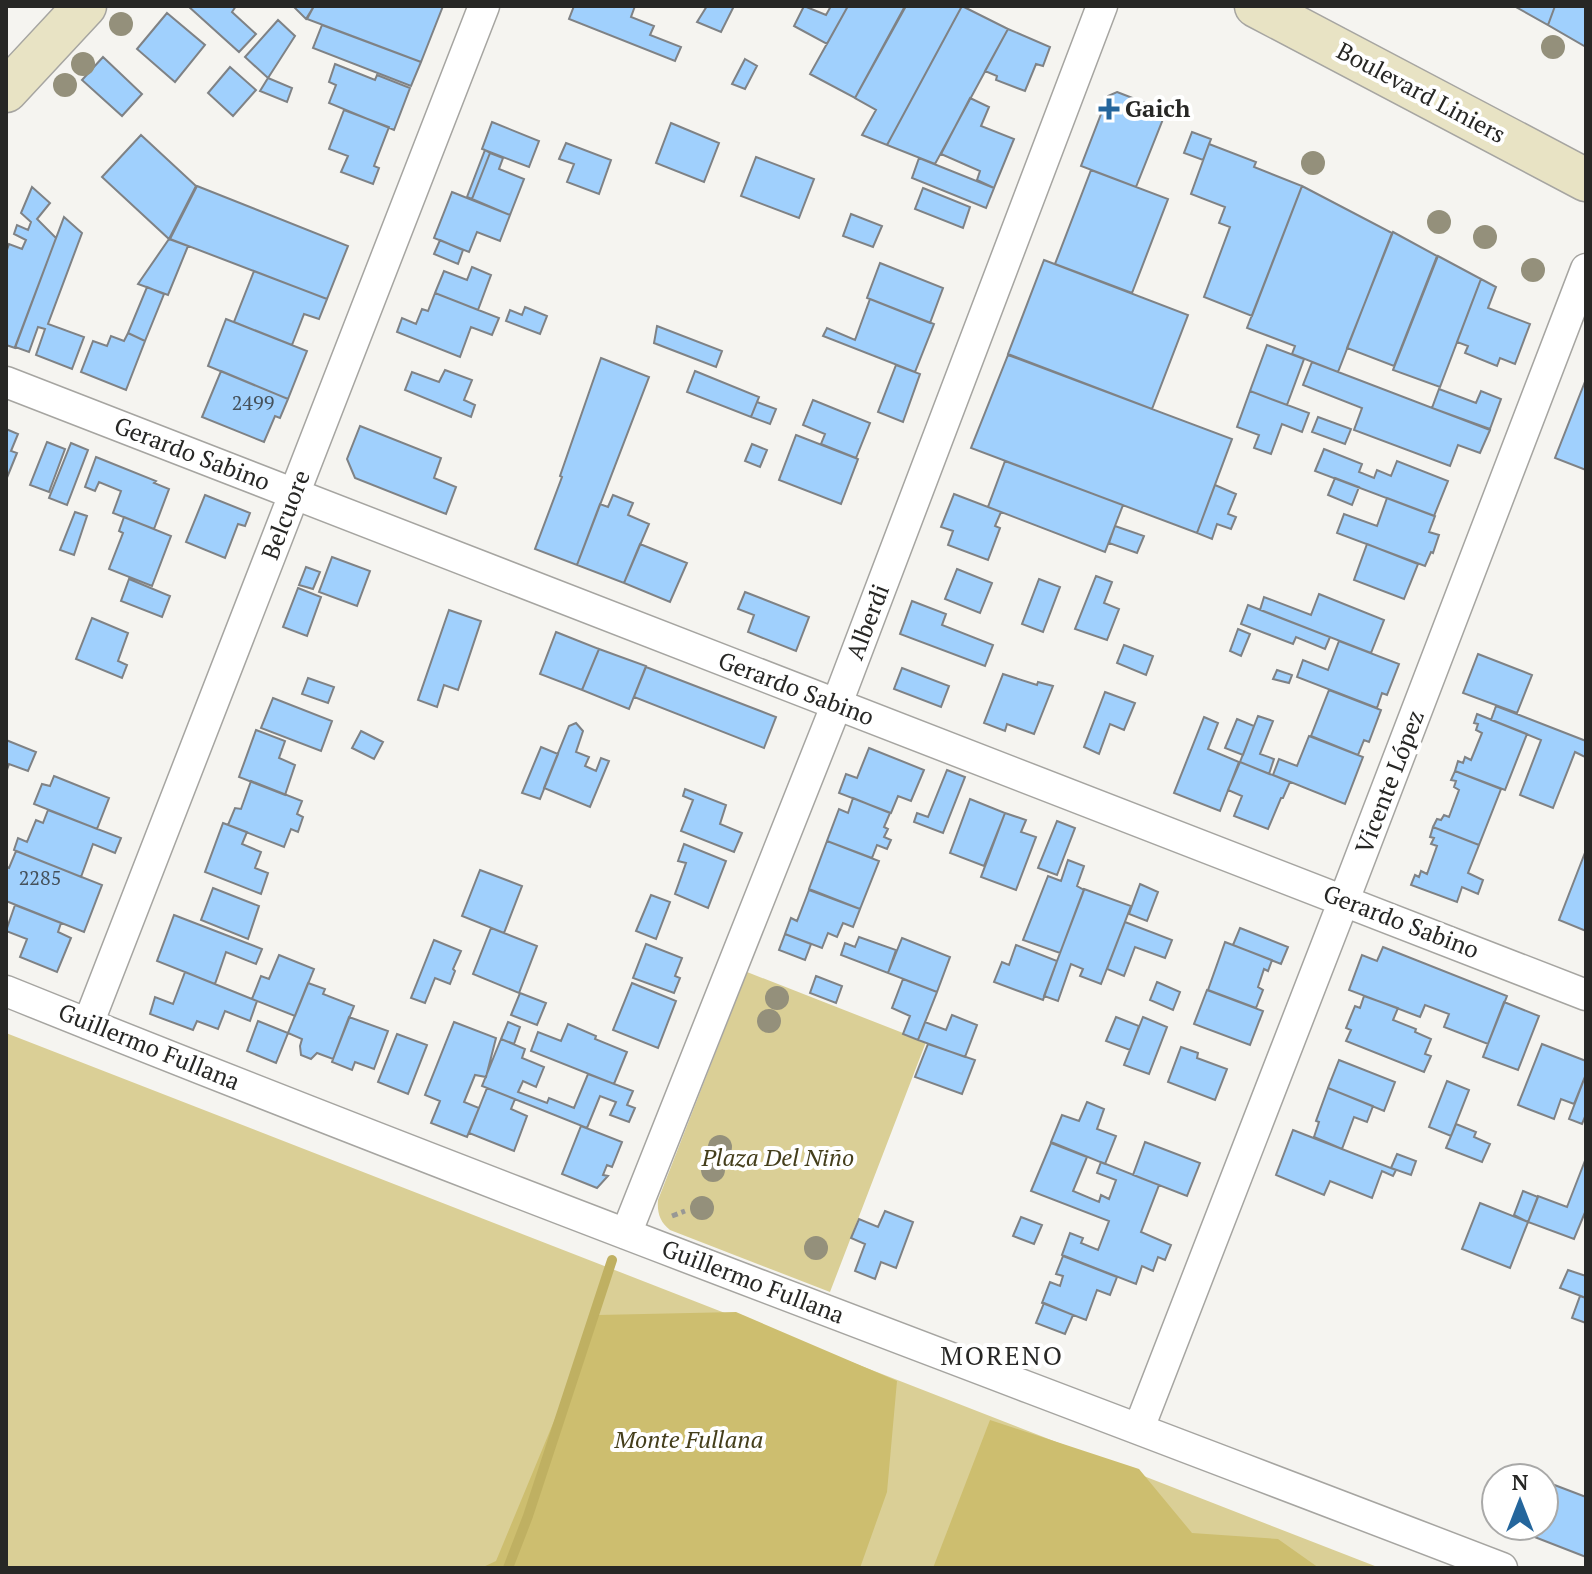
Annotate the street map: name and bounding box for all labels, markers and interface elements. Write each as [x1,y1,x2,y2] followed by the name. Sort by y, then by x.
[1331,34,1511,150] street label: Boulevard Liniers
[1125,92,1191,124] place label: Gaich
[1100,100,1118,118] marker: Gaich
[232,389,274,416] house number: 2499
[110,409,275,497] street label: Gerardo Sabino
[253,465,317,564] street label: Belcuore
[838,579,896,664] street label: Alberdi
[714,644,879,732] street label: Gerardo Sabino
[1347,705,1431,858] street label: Vicente López
[19,864,61,891] house number: 2285
[1319,877,1484,965] street label: Gerardo Sabino
[54,995,245,1097] street label: Guillermo Fullana
[701,1141,854,1173] park label: Plaza Del Niño
[658,1232,849,1331] street label: Guillermo Fullana
[940,1338,1064,1372] district label: MORENO
[614,1423,763,1455] park label: Monte Fullana
[1480,1462,1560,1542] north arrow
[1512,1467,1529,1496] text: N

